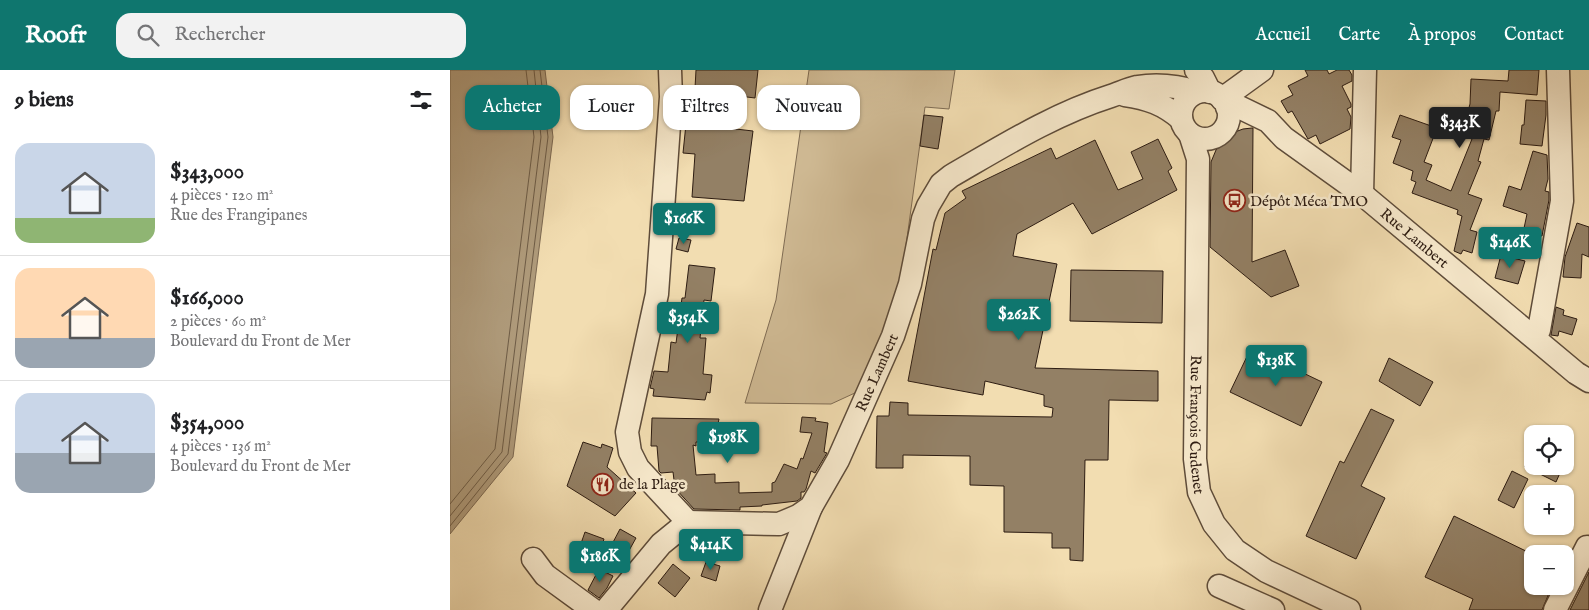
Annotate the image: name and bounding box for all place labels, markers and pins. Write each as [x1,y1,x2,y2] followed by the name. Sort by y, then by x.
[1425,106,1495,149] pin: $343K
[1222,189,1246,213] bus stop icon: Dépôt Méca TMO
[1250,192,1368,211] place label: Dépôt Méca TMO
[649,202,719,245] pin: $166K
[1475,226,1545,269] pin: $146K
[984,298,1054,341] pin: $262K
[653,302,723,344] pin: $354K
[1241,344,1311,387] pin: $138K
[693,422,763,464] pin: $198K
[591,472,615,496] restaurant icon: de la Plage
[619,475,685,494] place label: de la Plage
[676,528,746,571] pin: $414K
[565,540,635,583] pin: $186K

